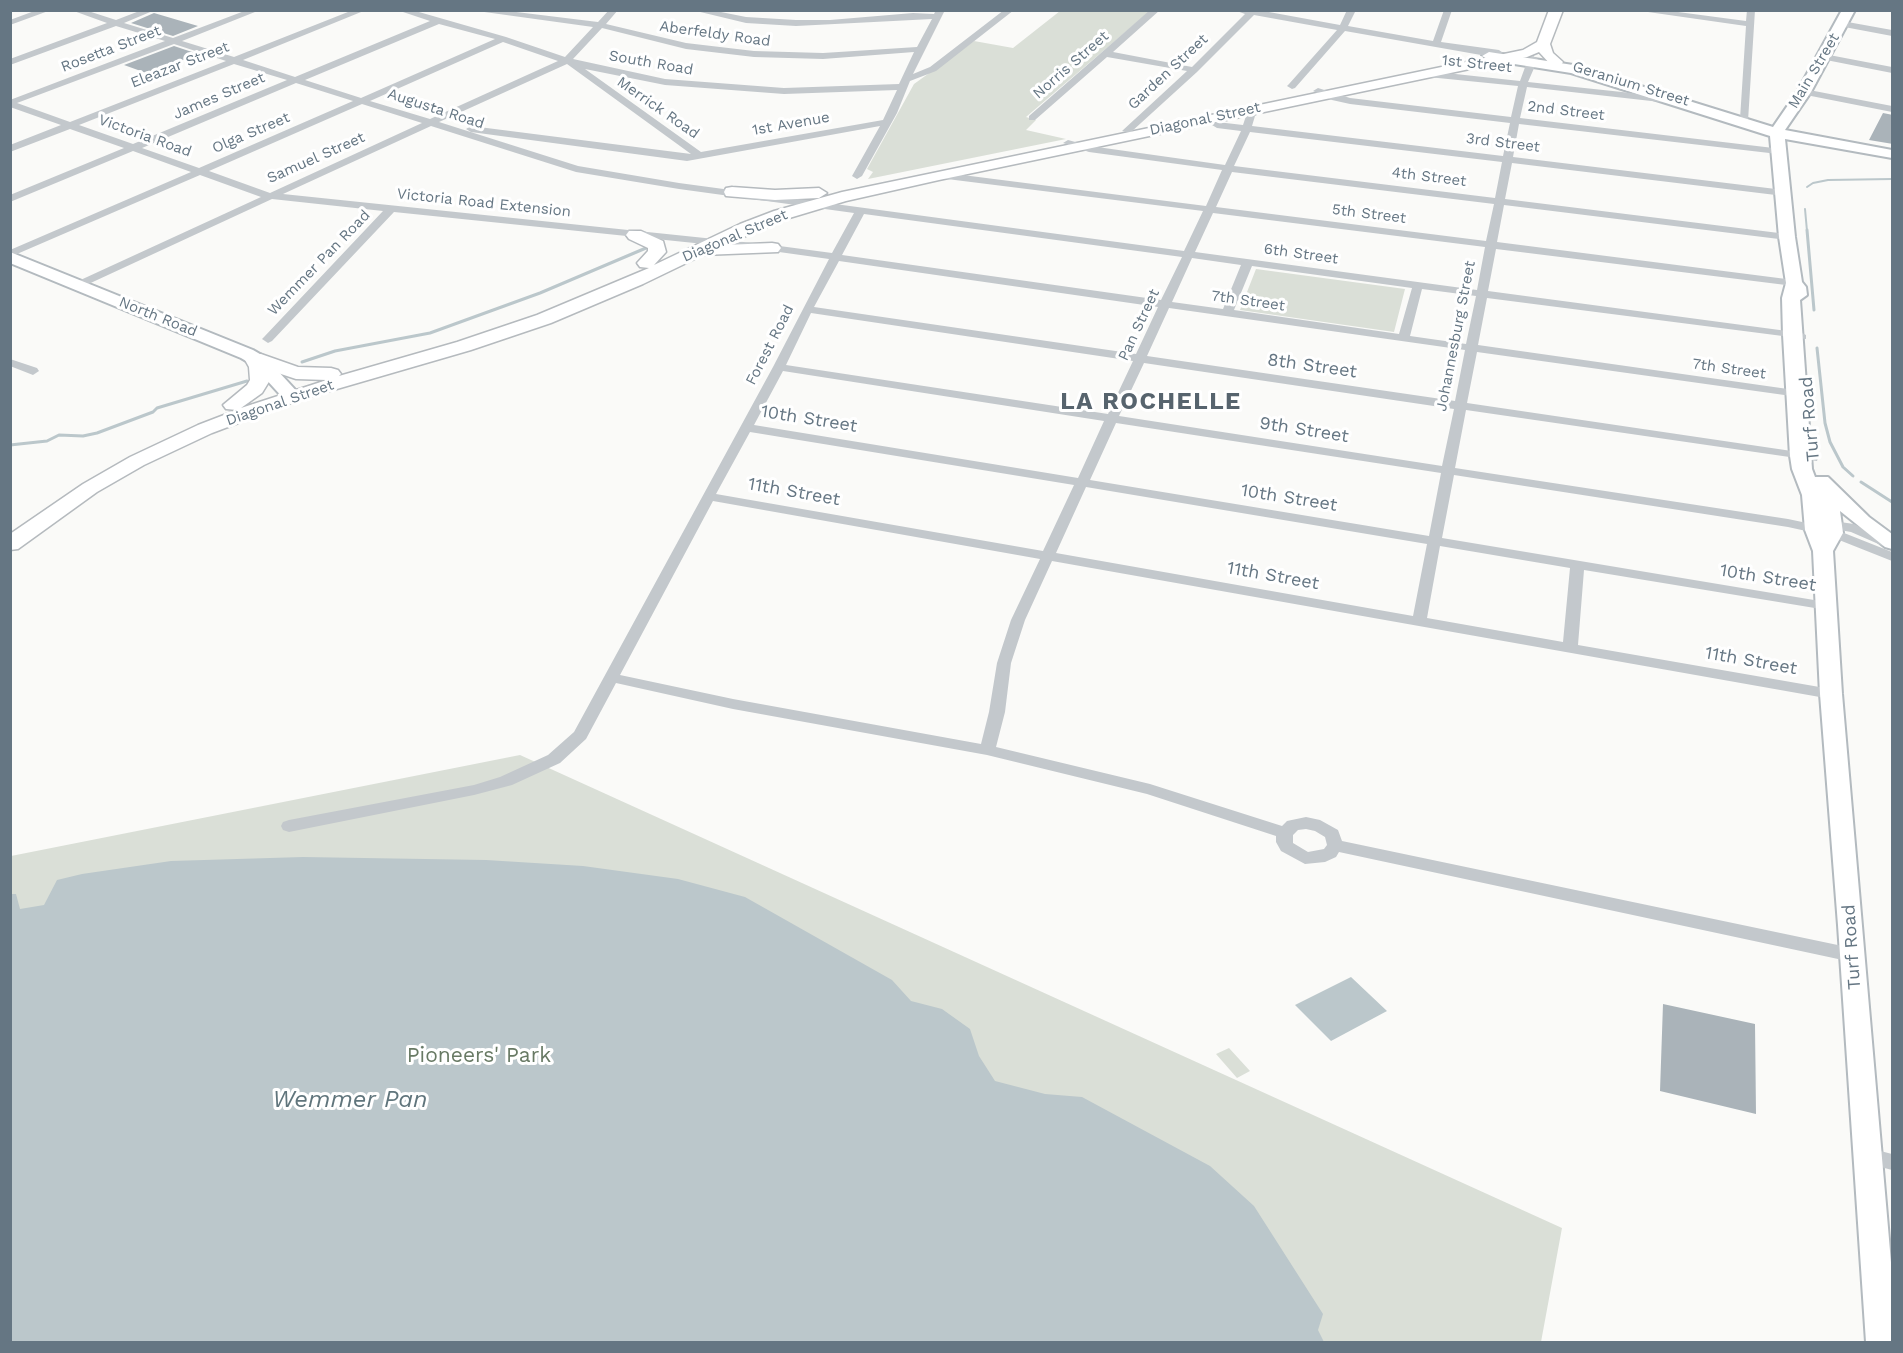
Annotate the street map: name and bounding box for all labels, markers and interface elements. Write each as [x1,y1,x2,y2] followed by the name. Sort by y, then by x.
[658,17,772,51] street label: Aberfeldy Road
[59,22,163,76] street label: Rosetta Street
[1030,27,1112,103] street label: Norris Street
[1124,30,1212,114] street label: Garden Street
[1784,30,1844,112] street label: Main Street
[128,38,232,92] street label: Eleazar Street
[607,47,695,79] street label: South Road
[1441,51,1513,77] street label: 1st Street
[1571,58,1691,110] street label: Geranium Street
[170,69,268,123] street label: James Street
[613,73,703,143] street label: Merrick Road
[385,85,487,133] street label: Augusta Road
[1526,97,1606,125] street label: 2nd Street
[1148,98,1262,140] street label: Diagonal Street
[751,108,831,140] street label: 1st Avenue
[209,109,293,157] street label: Olga Street
[96,111,194,161] street label: Victoria Road
[264,128,368,188] street label: Samuel Street
[1465,130,1541,156] street label: 3rd Street
[1391,163,1467,191] street label: 4th Street
[396,185,572,221] street label: Victoria Road Extension
[1331,201,1407,227] street label: 5th Street
[680,206,790,266] street label: Diagonal Street
[264,207,374,319] street label: Wemmer Pan Road
[1263,240,1339,268] street label: 6th Street
[1433,259,1479,413] street label: Johannesburg Street
[1115,286,1163,364] street label: Pan Street
[1210,287,1286,315] street label: 7th Street
[116,293,200,341] street label: North Road
[742,302,798,388] street label: Forest Road
[1266,349,1358,383] street label: 8th Street
[1691,355,1767,383] street label: 7th Street
[224,376,336,430] street label: Diagonal Street
[1796,376,1824,462] street label: Turf Road
[1060,388,1242,416] district label: LA ROCHELLE
[759,401,859,437] street label: 10th Street
[1258,412,1350,448] street label: 9th Street
[746,473,842,511] street label: 11th Street
[1239,480,1339,516] street label: 10th Street
[1225,557,1321,595] street label: 11th Street
[1718,560,1818,596] street label: 10th Street
[1703,642,1799,680] street label: 11th Street
[1838,904,1866,990] street label: Turf Road
[407,1043,551,1069] park label: Pioneers' Park
[273,1086,427,1114] water label: Wemmer Pan

